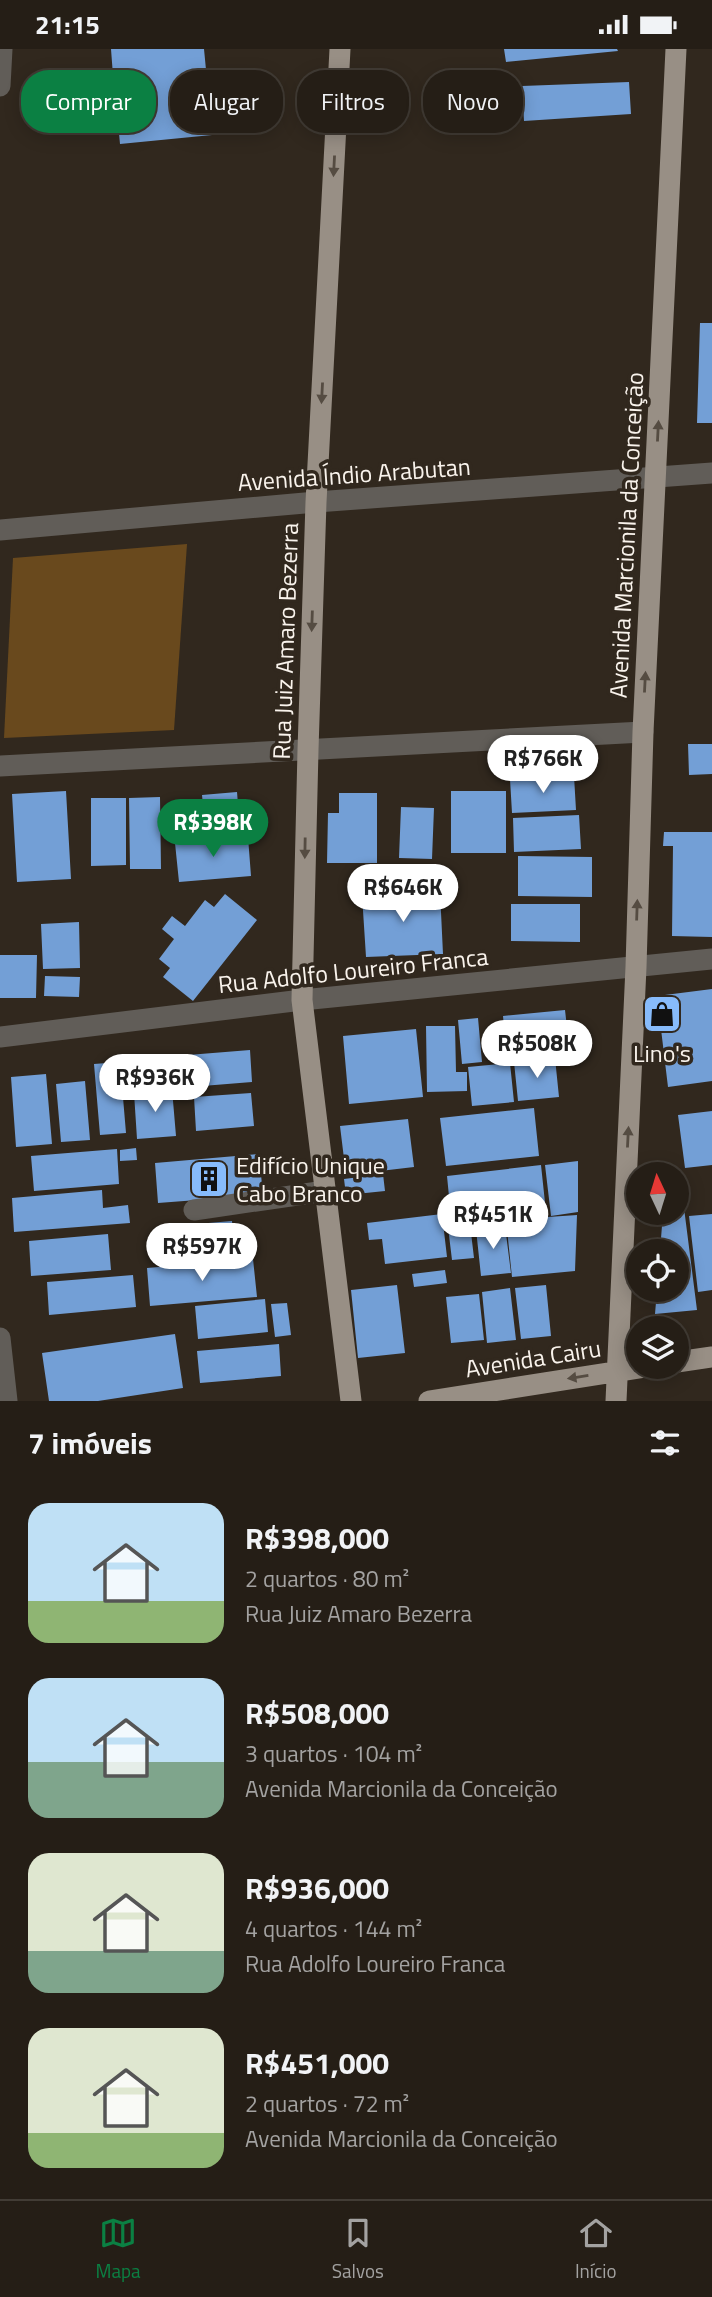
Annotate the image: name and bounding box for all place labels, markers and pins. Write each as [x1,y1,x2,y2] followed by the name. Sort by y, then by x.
[486,735,600,795] pin: R$766K
[156,799,270,859] pin: R$398K
[346,865,460,924] pin: R$646K
[641,993,683,1035] shop icon: Lino's
[480,1021,594,1080] pin: R$508K
[633,1035,691,1071] place label: Lino's
[98,1055,212,1114] pin: R$936K
[236,1147,385,1211] place label: Edifício Unique Cabo Branco
[188,1158,230,1200] building icon: Edifício Unique Cabo Branco
[436,1191,550,1251] pin: R$451K
[145,1223,259,1283] pin: R$597K

